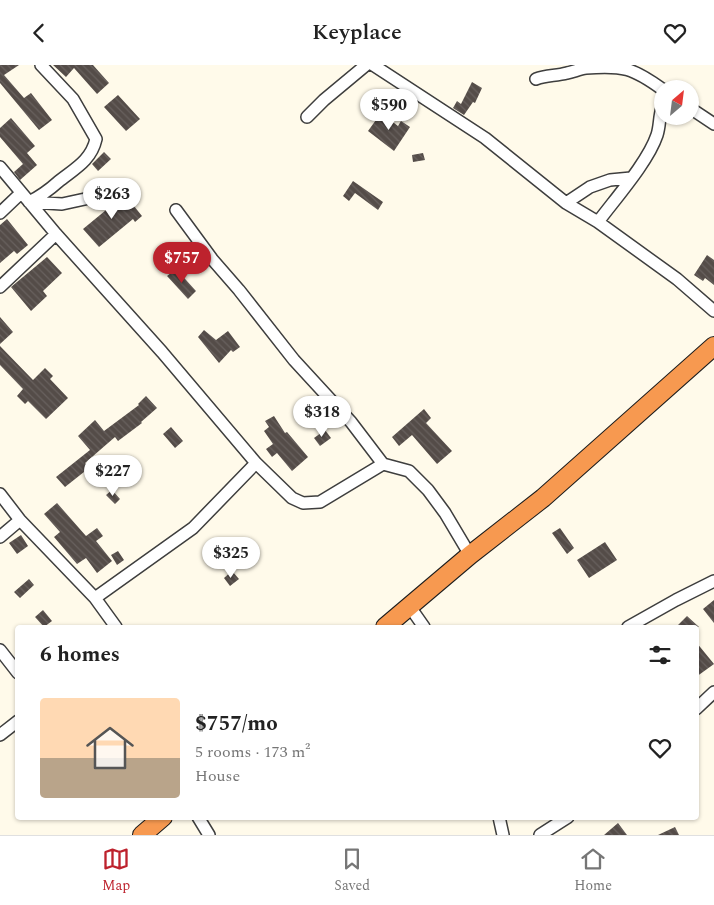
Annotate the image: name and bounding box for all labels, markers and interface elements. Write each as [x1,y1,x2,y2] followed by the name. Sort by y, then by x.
[312,16,402,49] text: Keyplace
[25,19,53,47] icon: back
[661,19,689,47] icon: heart
[654,80,699,125] north arrow
[654,80,699,125] map controls
[359,88,419,131] pin: $590
[371,93,407,117] text: $590
[82,177,142,220] pin: $263
[94,182,130,206] text: $263
[152,241,212,284] pin: $757
[164,246,200,270] text: $757
[292,395,352,438] pin: $318
[304,400,340,424] text: $318
[83,455,143,497] pin: $227
[95,459,131,483] text: $227
[201,537,261,579] pin: $325
[213,541,249,565] text: $325
[40,639,120,671] text: 6 homes
[646,641,674,669] icon: filters
[195,708,278,740] text: $757/mo
[80,718,140,778] icon: home
[646,734,674,762] icon: heart
[195,740,310,764] text: 5 rooms · 173 m²
[195,764,240,788] text: House
[102,845,130,896] tab: Map
[334,845,370,896] tab: Saved
[574,845,612,896] tab: Home

